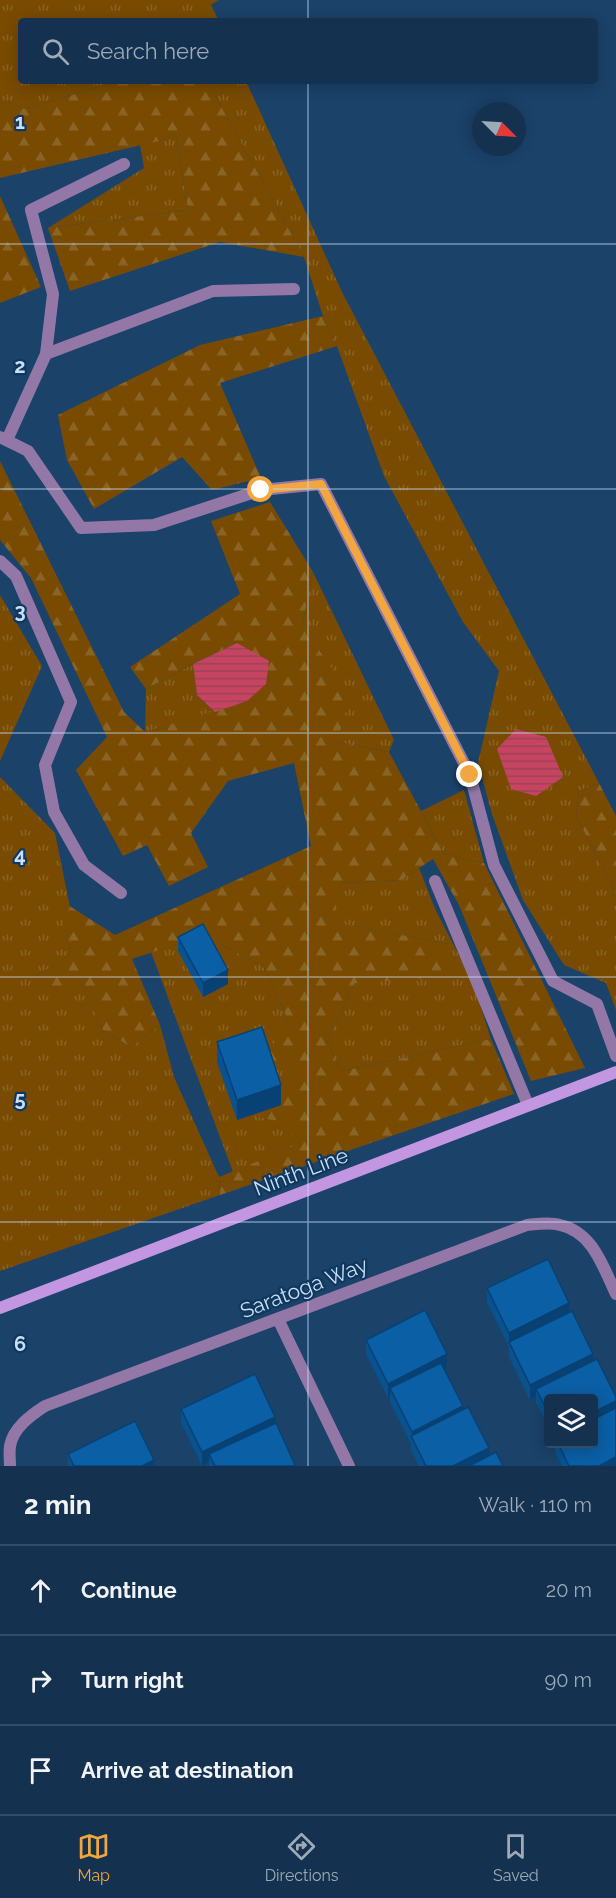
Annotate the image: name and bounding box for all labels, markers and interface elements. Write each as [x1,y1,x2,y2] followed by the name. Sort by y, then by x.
[18,18,598,84] search box
[39,35,72,68] icon: search
[87,38,209,64] text: Search here
[472,102,526,156] north arrow
[15,110,25,134] text: 1
[14,354,26,378] text: 2
[247,476,273,502] route start
[14,599,26,623] text: 3
[456,761,482,787] route end
[14,843,26,867] text: 4
[14,1087,26,1111] text: 5
[250,1142,351,1201] street label: Ninth Line
[236,1252,371,1323] street label: Saratoga Way
[14,1332,26,1356] text: 6
[544,1394,598,1448] map controls
[544,1394,598,1448] button: layers
[24,1490,91,1520] text: 2 min
[478,1493,592,1517] text: Walk · 110 m
[24,1574,57,1607] icon: ahead
[81,1577,177,1603] text: Continue
[546,1578,592,1602] text: 20 m
[24,1664,57,1697] icon: right
[81,1667,184,1693] text: Turn right
[545,1668,592,1692] text: 90 m
[24,1754,57,1787] icon: arrive
[81,1757,294,1783] text: Arrive at destination
[77,1830,110,1885] tab: Map
[265,1830,339,1885] tab: Directions
[493,1830,539,1885] tab: Saved

